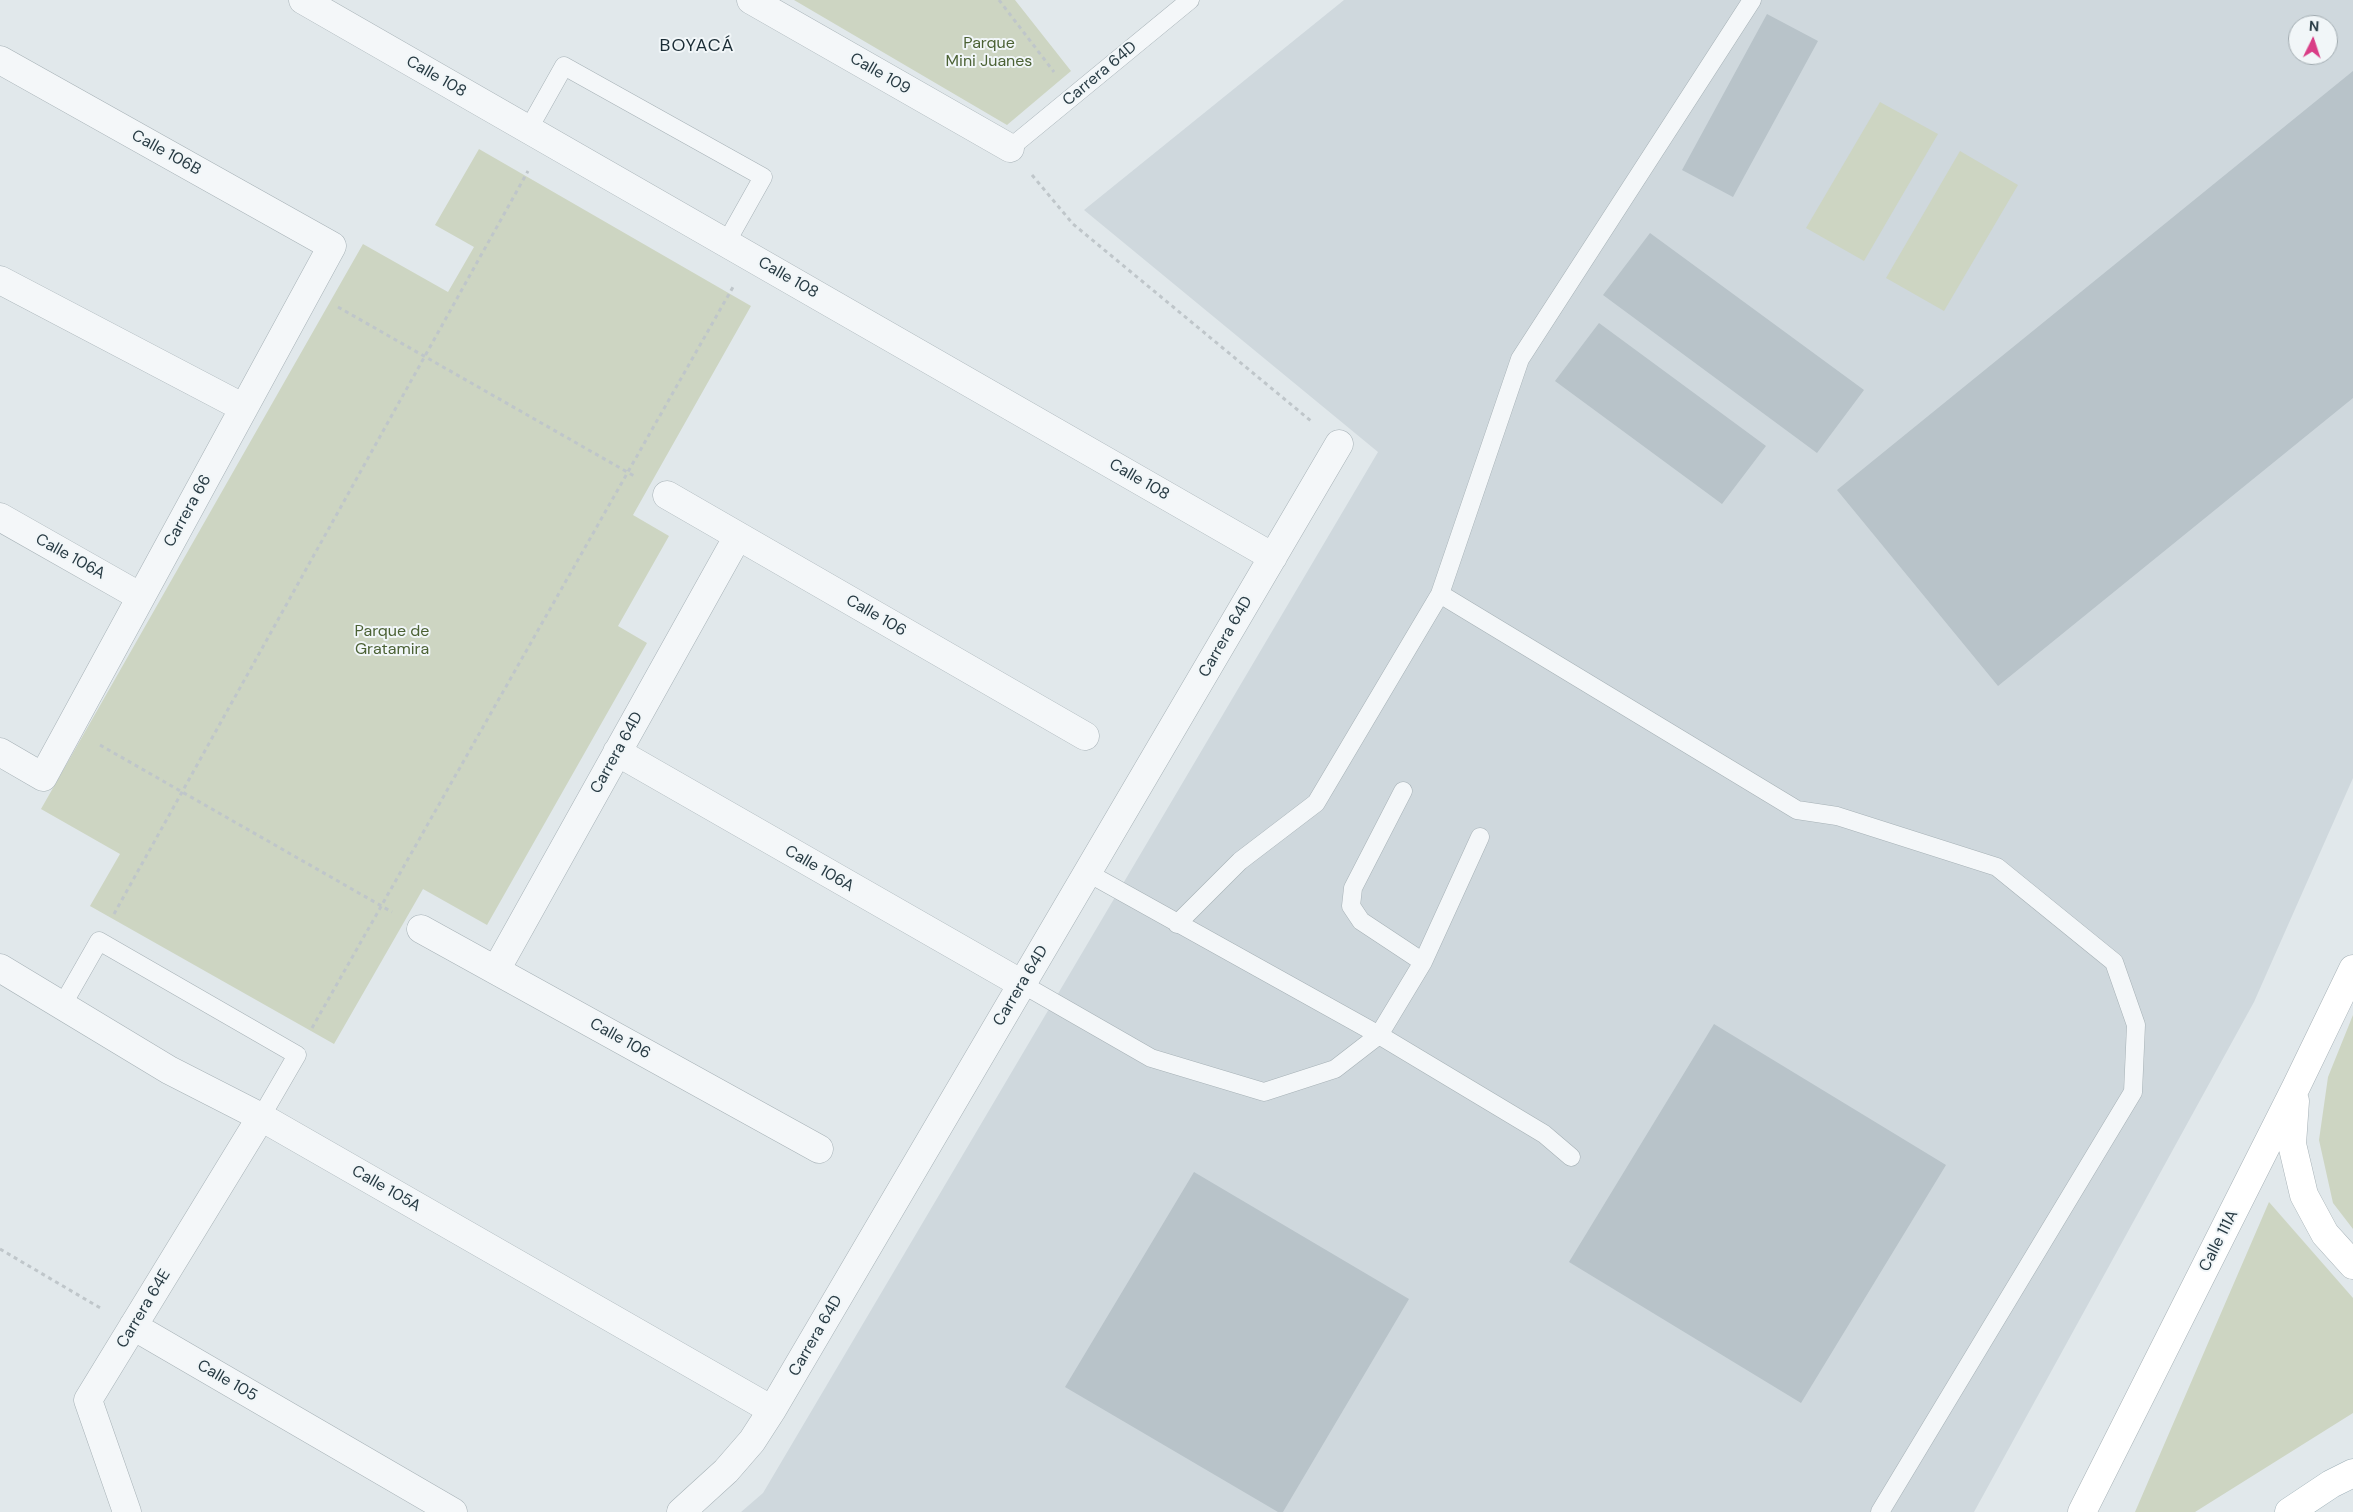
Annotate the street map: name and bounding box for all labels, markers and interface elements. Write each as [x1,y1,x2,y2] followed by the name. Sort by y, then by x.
[2288,15,2338,65] north arrow
[2308,17,2320,35] text: N
[946,34,1032,72] park label: Parque Mini Juanes
[659,35,735,57] district label: BOYACÁ
[1059,38,1141,110] street label: Carrera 64D
[846,49,914,99] street label: Calle 109
[402,52,470,102] street label: Calle 108
[128,126,204,180] street label: Calle 106B
[754,253,822,303] street label: Calle 108
[1105,455,1173,505] street label: Calle 108
[160,471,216,551] street label: Carrera 66
[32,530,108,584] street label: Calle 106A
[842,591,910,641] street label: Calle 106
[1195,593,1257,681] street label: Carrera 64D
[355,622,429,660] park label: Parque de Gratamira
[587,709,647,797] street label: Carrera 64D
[781,842,857,896] street label: Calle 106A
[989,942,1053,1030] street label: Carrera 64D
[586,1014,654,1064] street label: Calle 106
[348,1162,424,1216] street label: Calle 105A
[2195,1207,2243,1275] street label: Calle 111A
[113,1266,175,1352] street label: Carrera 64E
[785,1292,847,1380] street label: Carrera 64D
[193,1356,261,1406] street label: Calle 105

